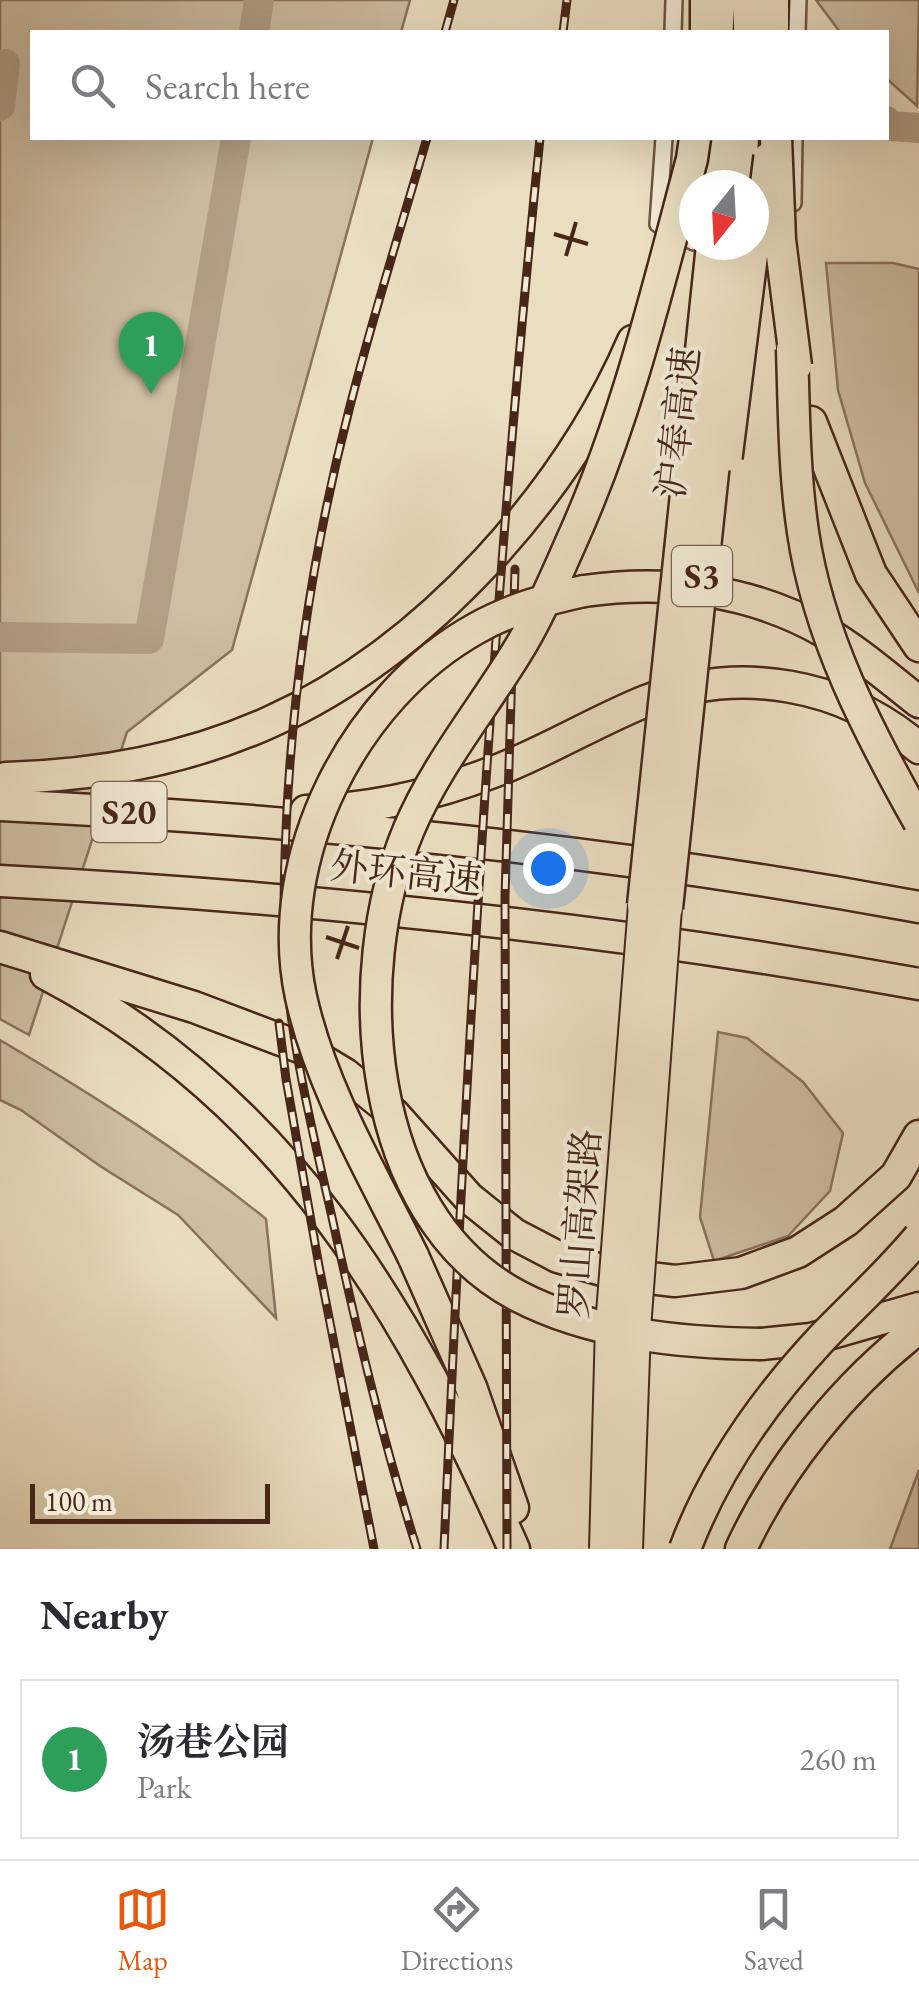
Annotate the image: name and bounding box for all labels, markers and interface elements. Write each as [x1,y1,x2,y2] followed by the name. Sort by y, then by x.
[30,30,889,140] search box
[65,58,120,113] icon: search
[145,61,310,110] text: Search here
[679,170,769,260] north arrow
[118,312,184,394] pin: 1
[645,345,710,501] street label: 沪奉高速
[672,546,732,606] road number: S3
[92,782,166,842] road number: S20
[328,840,484,905] street label: 外环高速
[523,843,574,894] your location
[548,1127,611,1320] street label: 罗山高架路
[30,1479,270,1524] scale bar
[45,1483,113,1519] text: 100 m
[40,1587,169,1642] text: Nearby
[137,1717,289,1766] text: 汤巷公园
[66,1738,83,1780] text: 1
[800,1738,877,1780] text: 260 m
[137,1766,192,1808] text: Park
[115,1882,170,1978] tab: Map
[401,1882,513,1978] tab: Directions
[744,1882,804,1978] tab: Saved

